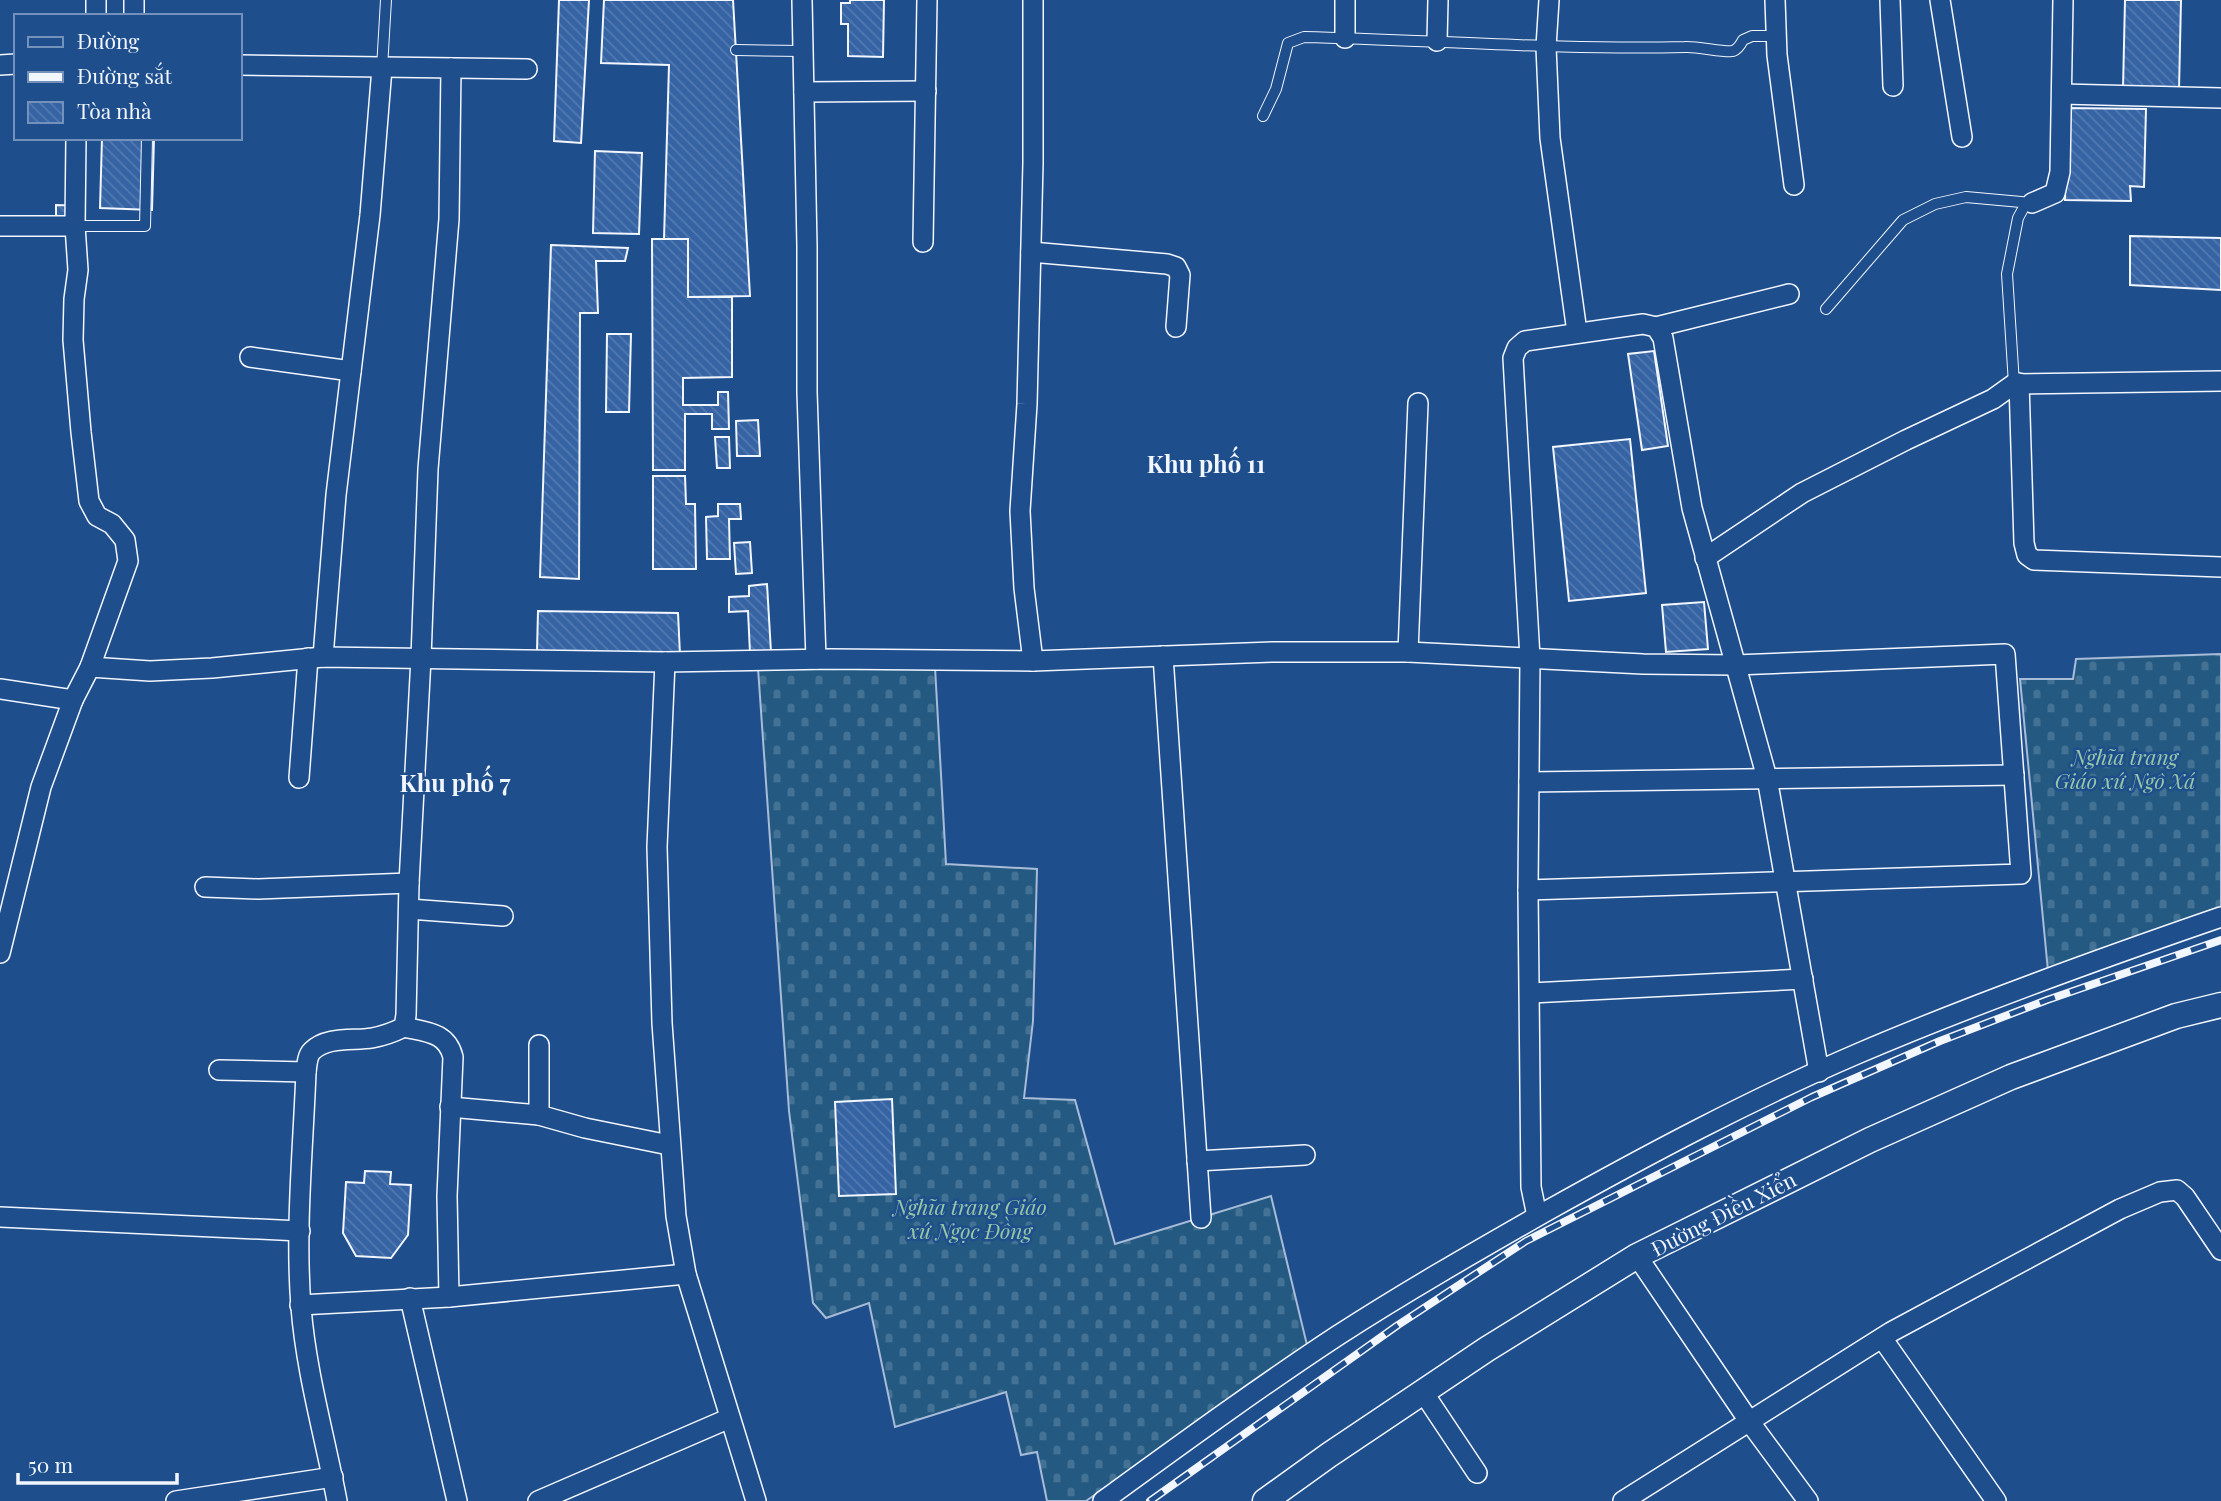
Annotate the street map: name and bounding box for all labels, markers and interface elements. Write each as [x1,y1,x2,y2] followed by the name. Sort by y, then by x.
[14,14,242,140] legend
[77,26,139,54] text: Đường
[77,61,172,89] text: Đường sắt
[77,96,152,124] text: Tòa nhà
[1147,446,1265,479] district label: Khu phố 11
[2055,742,2195,794] park label: Nghĩa trang Giáo xứ Ngô Xá
[400,765,511,798] district label: Khu phố 7
[1646,1164,1801,1262] street label: Đường Điều Xiển
[891,1192,1047,1244] park label: Nghĩa trang Giáo xứ Ngọc Đồng
[18,1442,177,1486] scale bar
[28,1450,74,1478] text: 50 m

